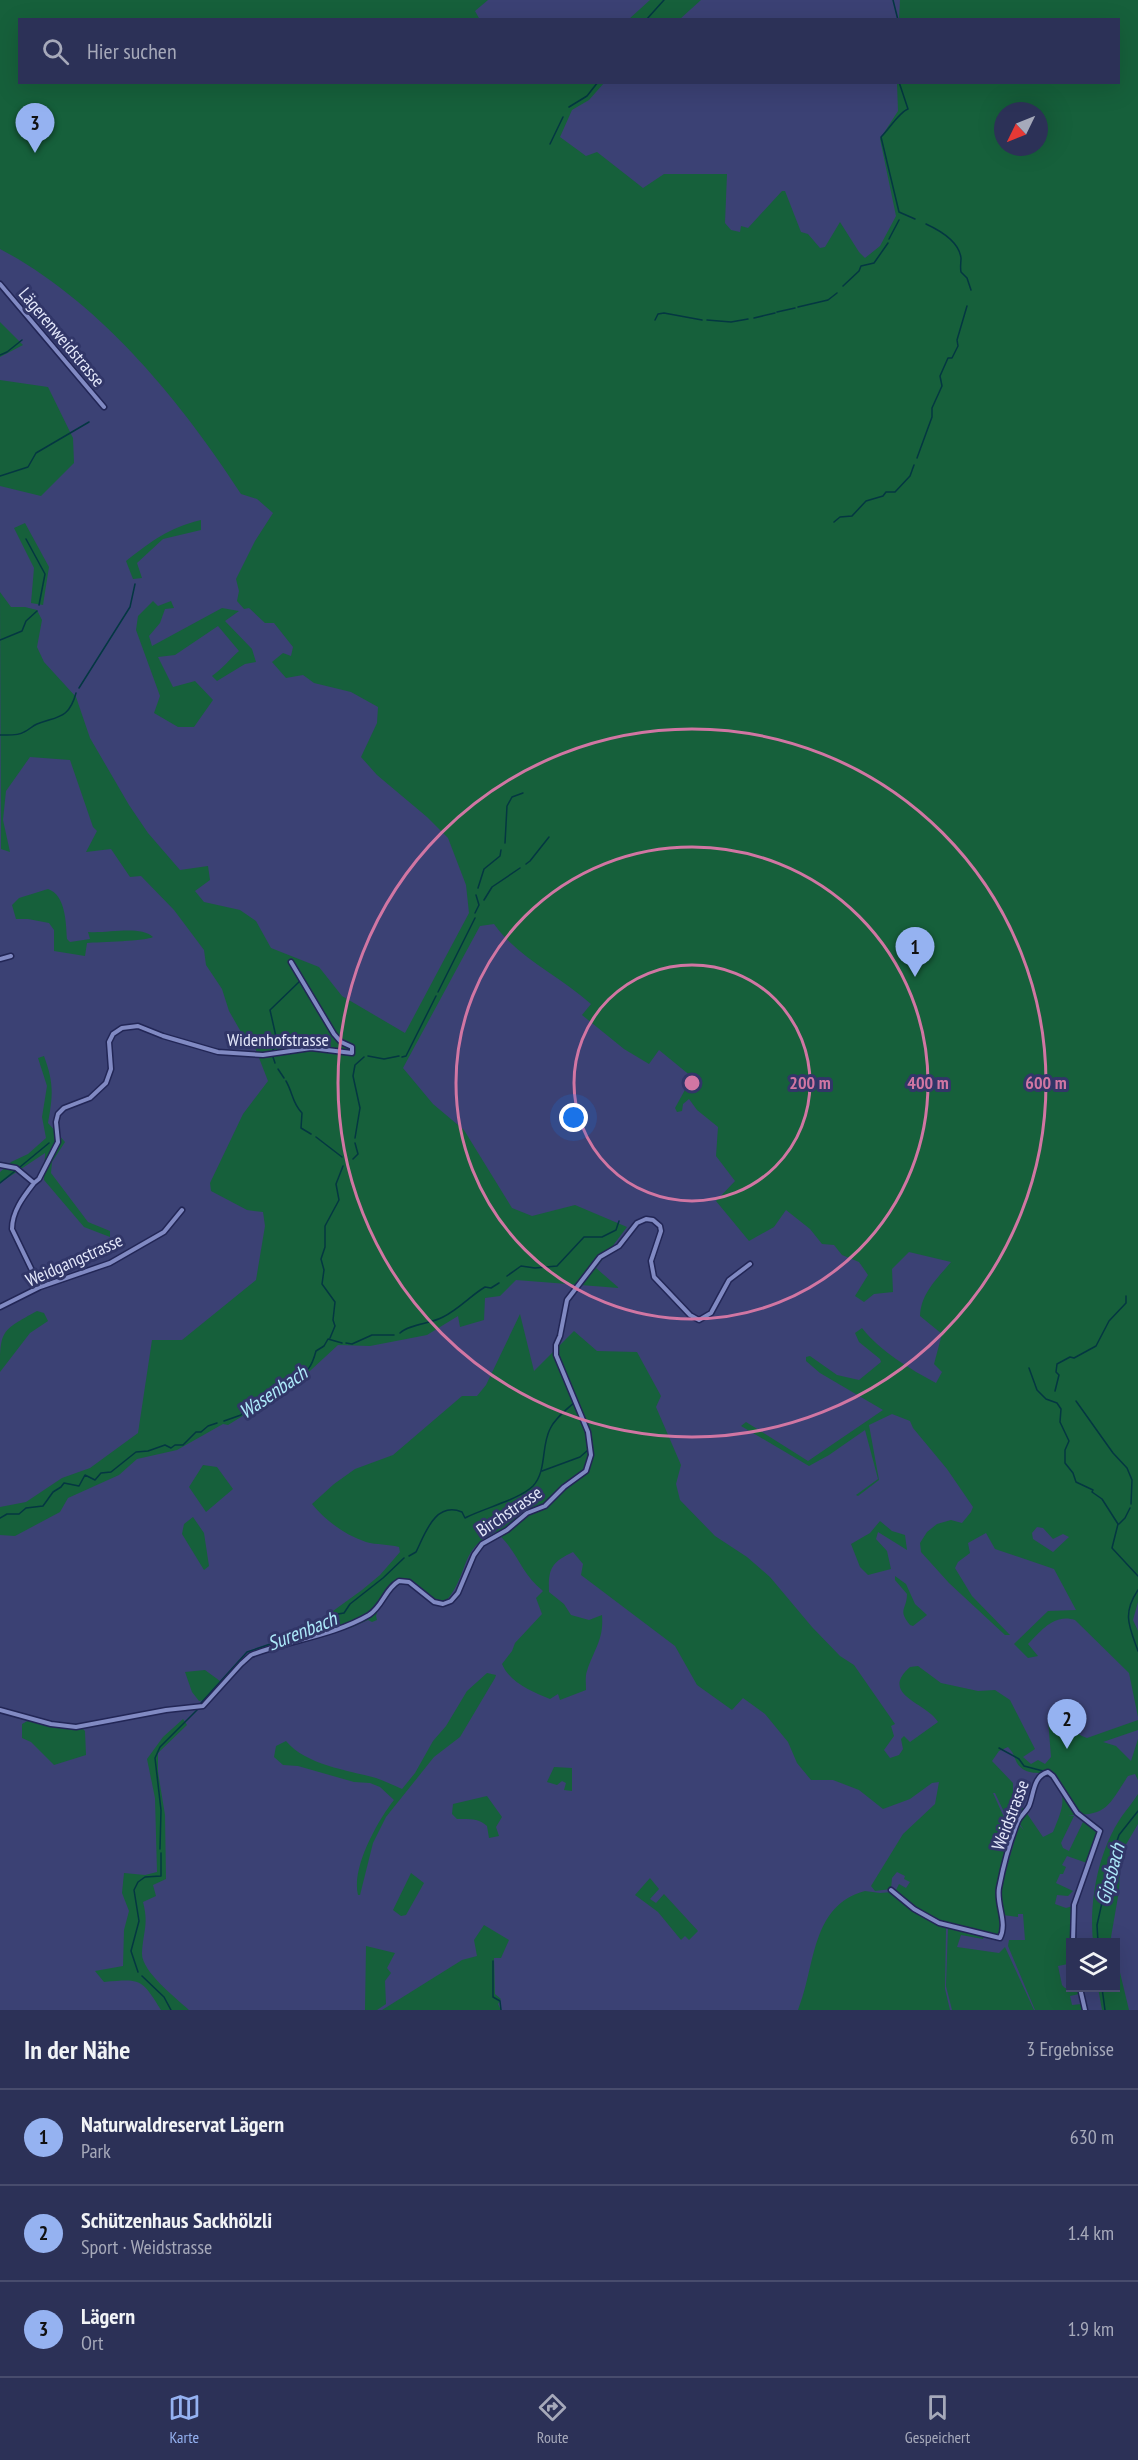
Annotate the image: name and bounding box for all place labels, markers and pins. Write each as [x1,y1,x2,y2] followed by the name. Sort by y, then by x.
[15,104,54,153] pin: 3
[896,928,934,977] pin: 1
[682,1073,702,1093] centre of rings
[1048,1700,1086,1749] pin: 2

